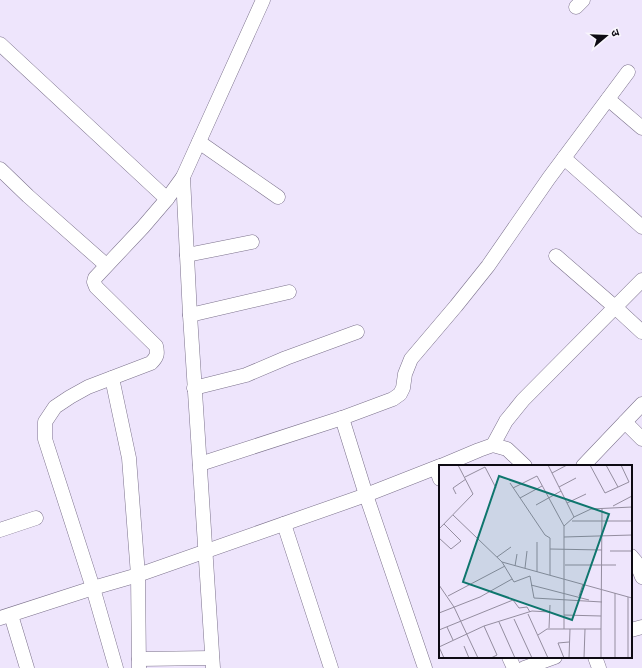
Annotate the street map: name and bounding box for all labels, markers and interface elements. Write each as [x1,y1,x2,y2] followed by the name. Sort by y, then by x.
[586,16,626,56] north arrow
[609,27,623,38] text: उ
[439,465,632,658] inset map

